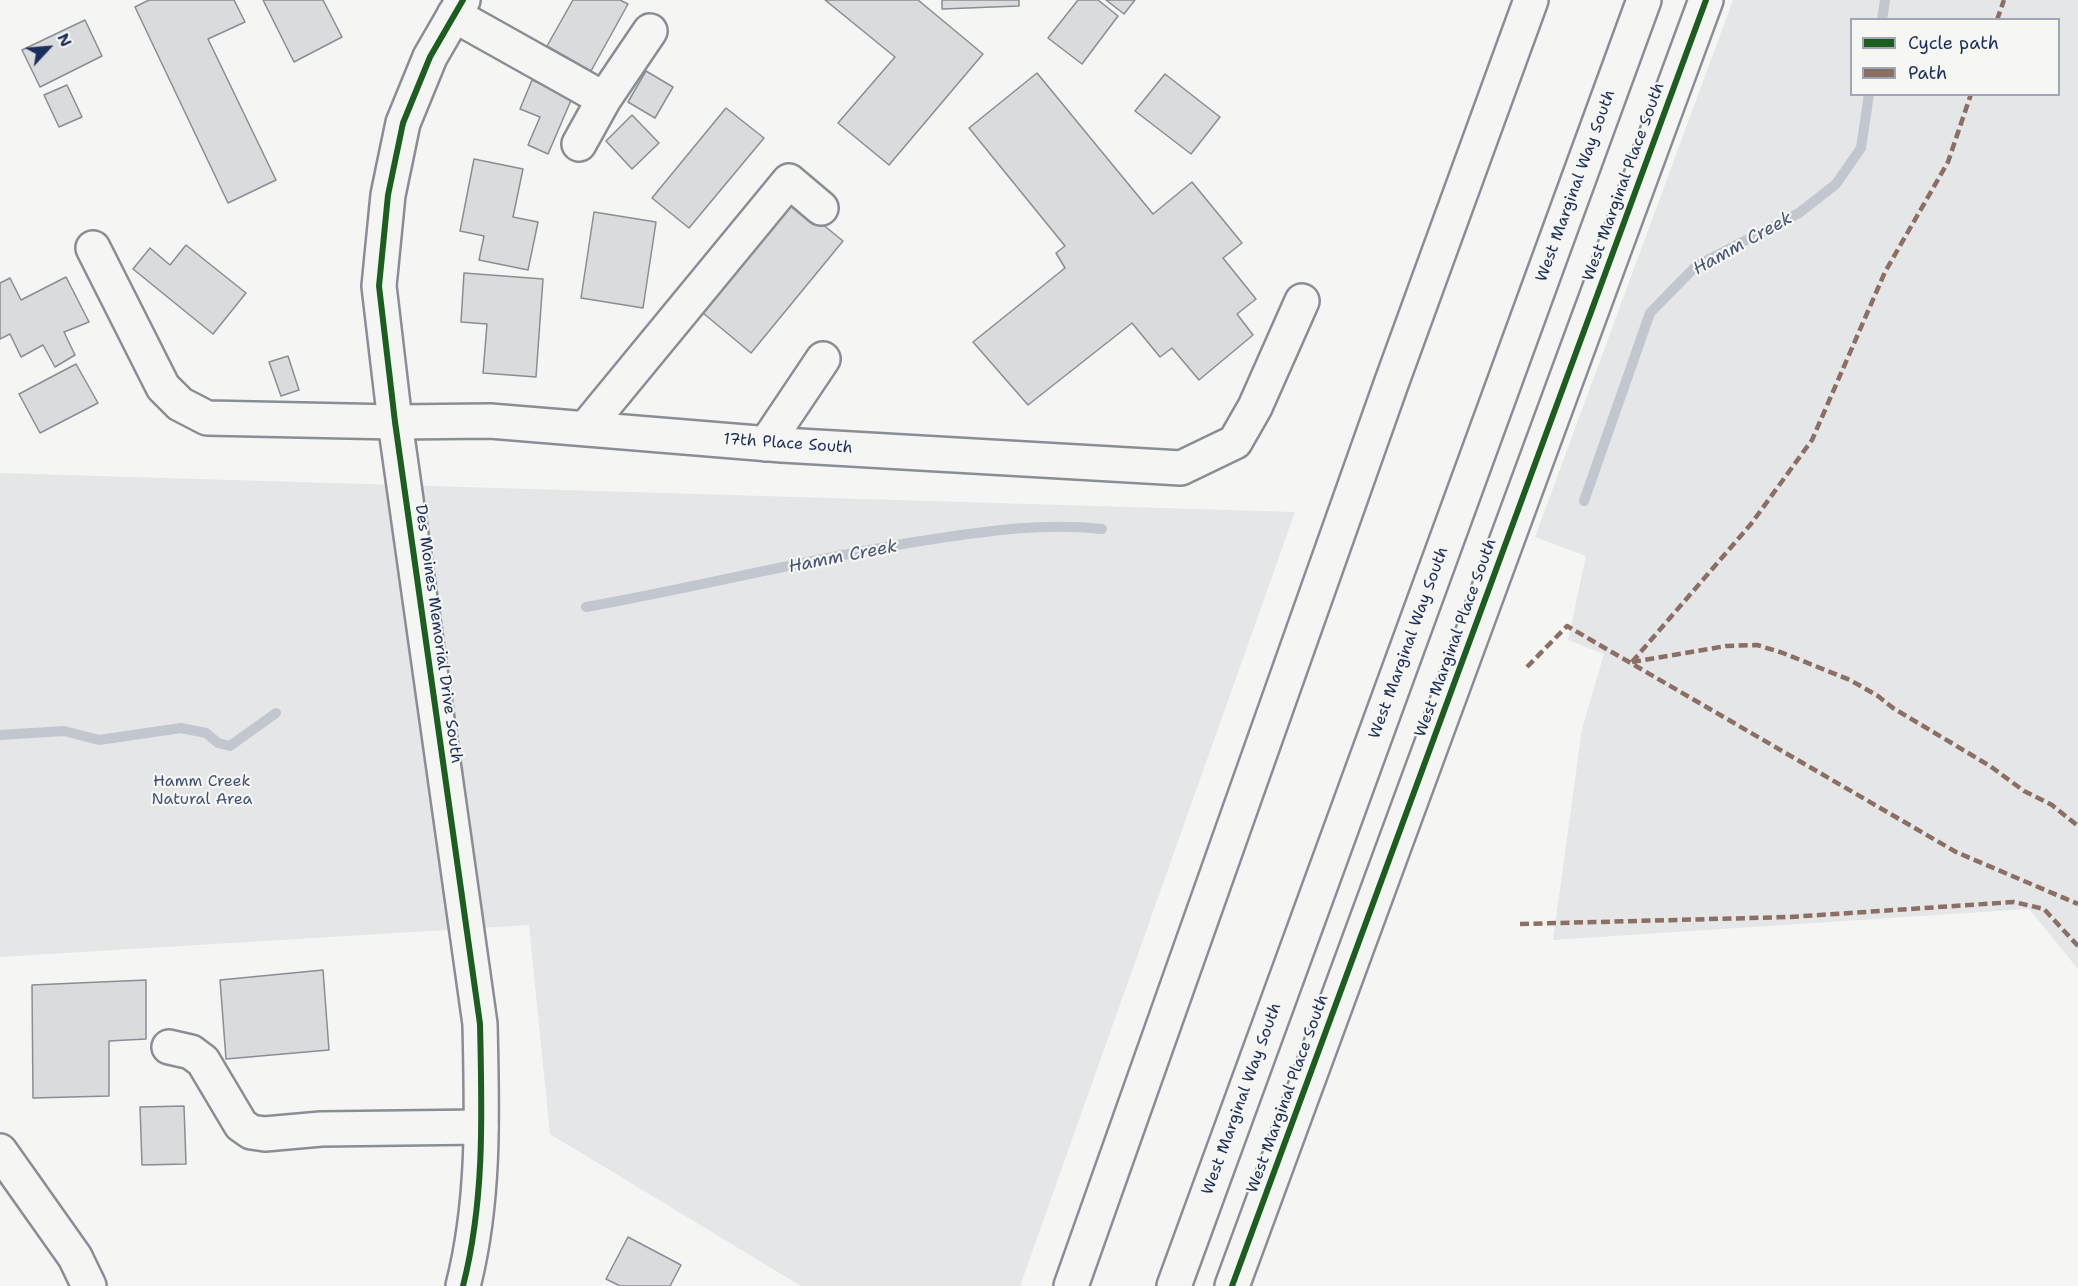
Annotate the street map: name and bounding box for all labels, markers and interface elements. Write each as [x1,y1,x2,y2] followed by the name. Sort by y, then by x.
[18,18,78,78] north arrow
[1850,18,2060,96] legend
[52,30,77,50] text: N
[1908,31,1999,55] text: Cycle path
[1908,61,1947,85] text: Path
[1579,80,1669,284] street label: West Marginal Place South
[1532,87,1620,285] street label: West Marginal Way South
[1689,208,1797,280] water label: Hamm Creek
[723,430,853,458] street label: 17th Place South
[410,503,466,765] street label: Des Moines Memorial Drive South
[787,536,899,578] water label: Hamm Creek
[1411,536,1501,740] street label: West Marginal Place South
[1365,544,1453,742] street label: West Marginal Way South
[151,772,253,810] park label: Hamm Creek Natural Area
[1243,992,1333,1196] street label: West Marginal Place South
[1198,1000,1286,1198] street label: West Marginal Way South

